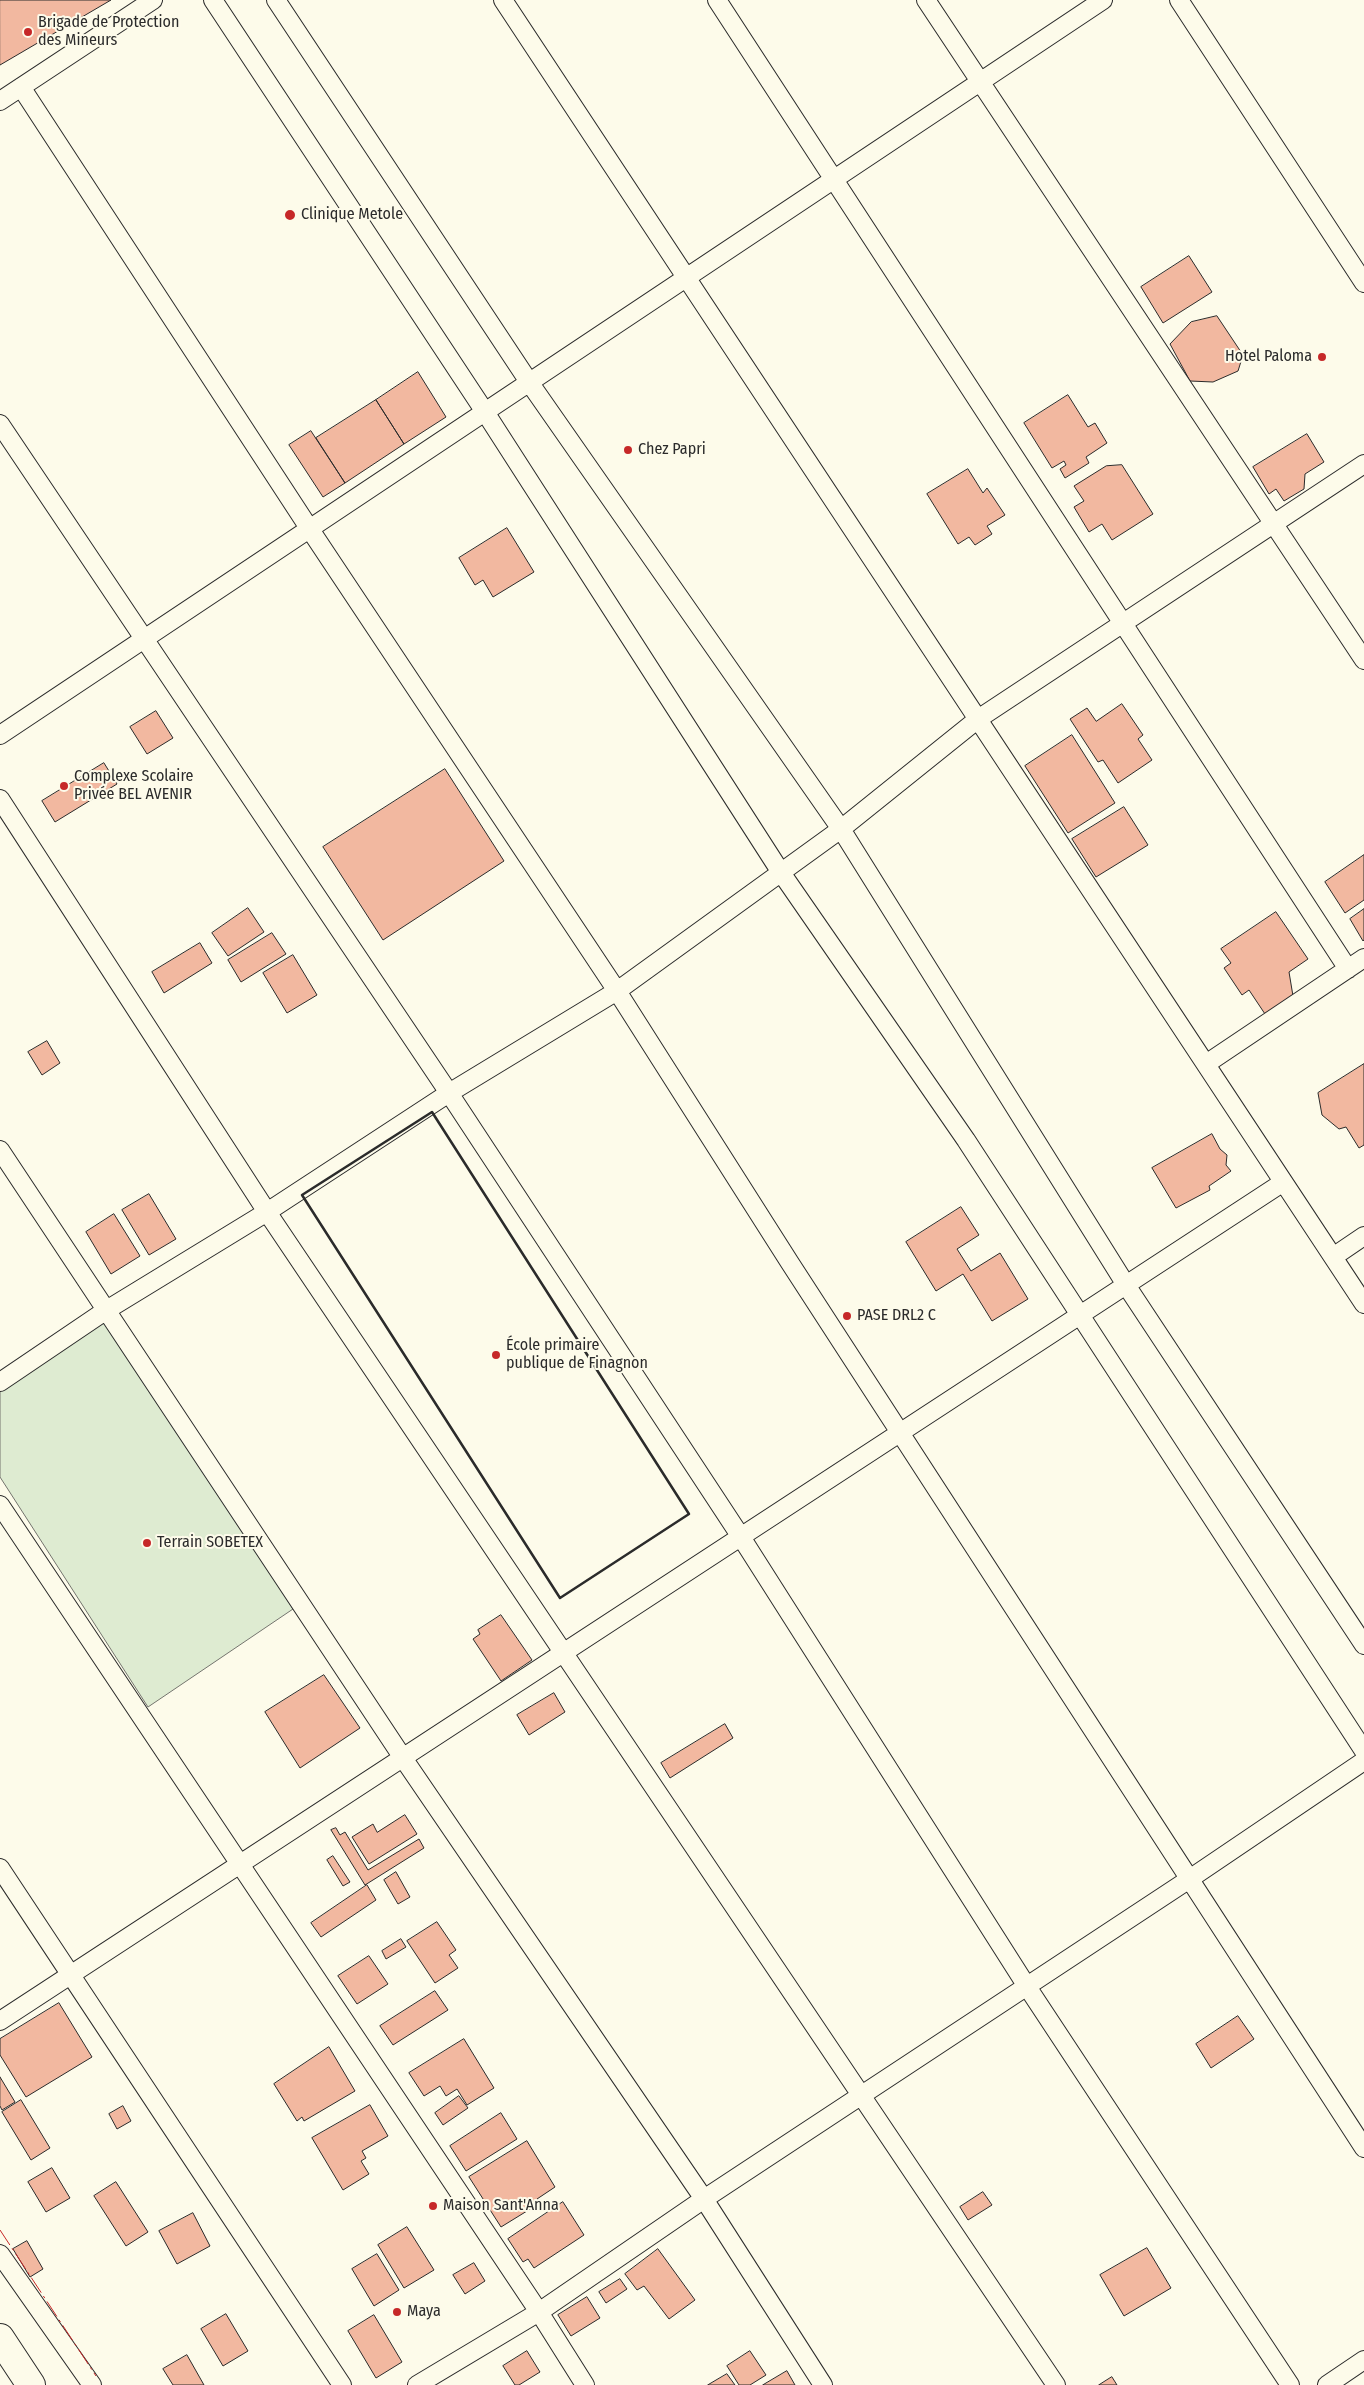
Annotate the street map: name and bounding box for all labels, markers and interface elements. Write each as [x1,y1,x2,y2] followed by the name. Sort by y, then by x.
[38,13,179,51] place label: Brigade de Protection des Mineurs
[22,26,34,38] marker: Brigade de Protection des Mineurs
[301,205,403,225] place label: Clinique Metole
[283,208,297,222] marker: Clinique Metole
[1225,347,1312,367] place label: Hotel Paloma
[1316,351,1328,363] marker: Hotel Paloma
[638,440,706,460] place label: Chez Papri
[622,444,634,456] marker: Chez Papri
[74,767,193,805] place label: Complexe Scolaire Privée BEL AVENIR
[58,780,70,792] marker: Complexe Scolaire Privée BEL AVENIR
[857,1306,936,1326] place label: PASE DRL2 C
[841,1310,853,1322] marker: PASE DRL2 C
[506,1336,648,1374] place label: École primaire publique de Finagnon
[490,1349,502,1361] marker: École primaire publique de Finagnon
[157,1533,263,1553] place label: Terrain SOBETEX
[141,1537,153,1549] marker: Terrain SOBETEX
[443,2196,559,2216] place label: Maison Sant'Anna
[427,2200,439,2212] marker: Maison Sant'Anna
[407,2302,441,2322] place label: Maya
[391,2306,403,2318] marker: Maya

